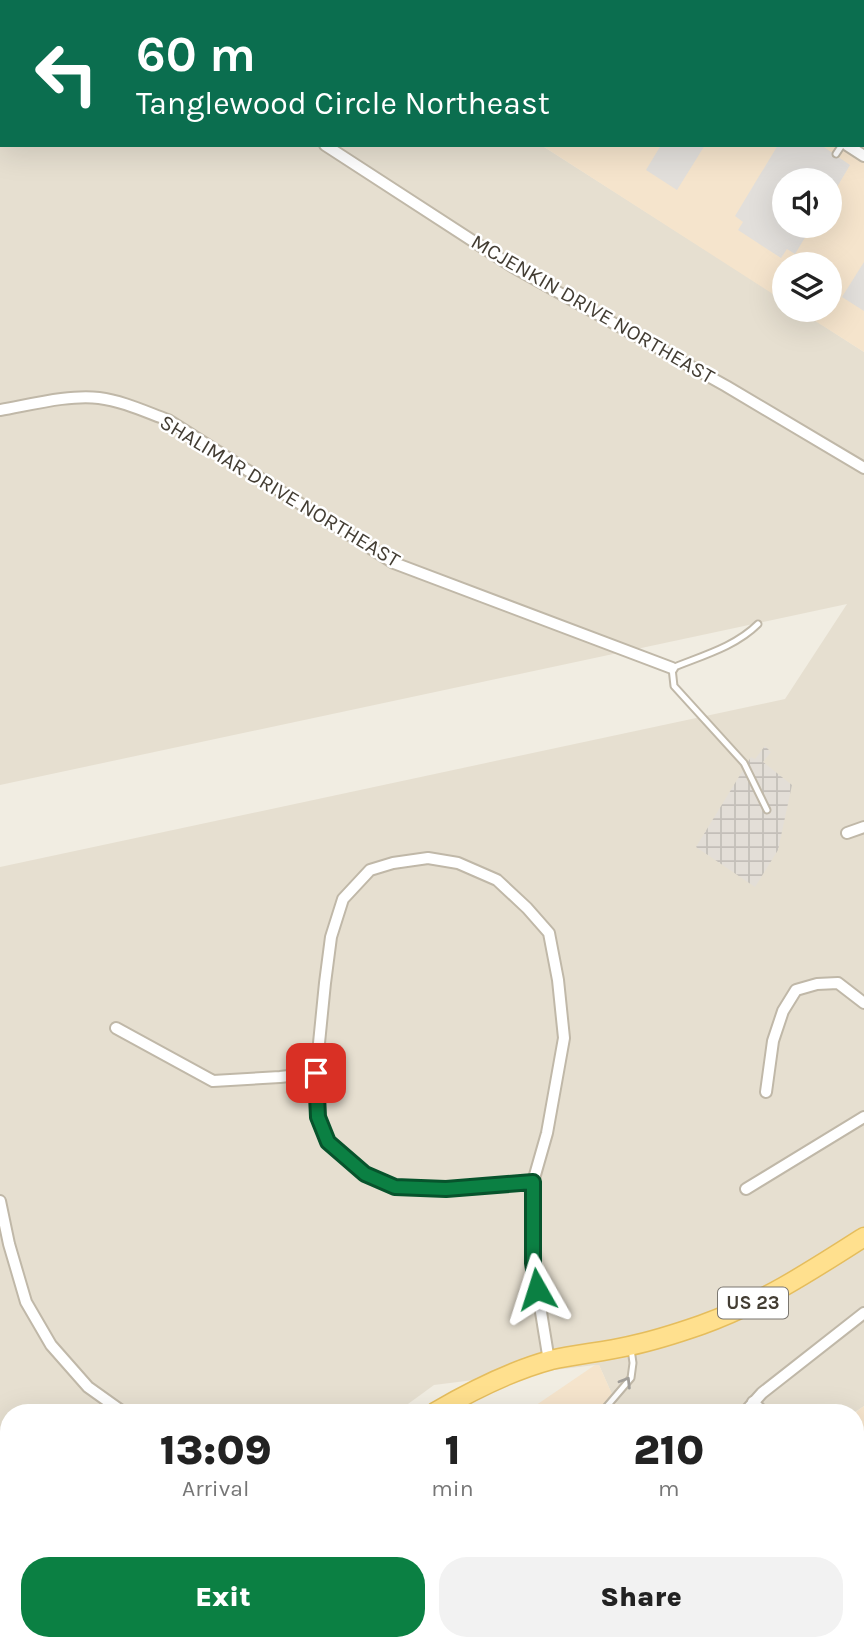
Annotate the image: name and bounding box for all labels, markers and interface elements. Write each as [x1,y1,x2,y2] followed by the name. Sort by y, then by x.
[136,26,256,83] text: 60 m
[21,28,112,119] icon: left
[136,85,550,122] text: Tanglewood Circle Northeast
[772,168,842,322] map controls
[772,168,842,238] button: sound
[467,229,719,389] street label: MCJENKIN DRIVE NORTHEAST
[772,252,842,322] button: layers
[156,410,405,573] street label: SHALIMAR DRIVE NORTHEAST
[286,1043,346,1103] pin
[297,1054,335,1092] icon: arrive
[500,1252,574,1326] position arrow
[718,1288,788,1318] road number: US 23
[618,1377,631,1390] one-way arrow
[160,1425,272,1475] text: 13:09
[444,1425,461,1475] text: 1
[633,1425,704,1475] text: 210
[182,1475,249,1502] text: Arrival
[431,1475,474,1502] text: min
[658,1475,680,1502] text: m
[21,1557,425,1637] button: Exit
[439,1557,843,1637] button: Share

